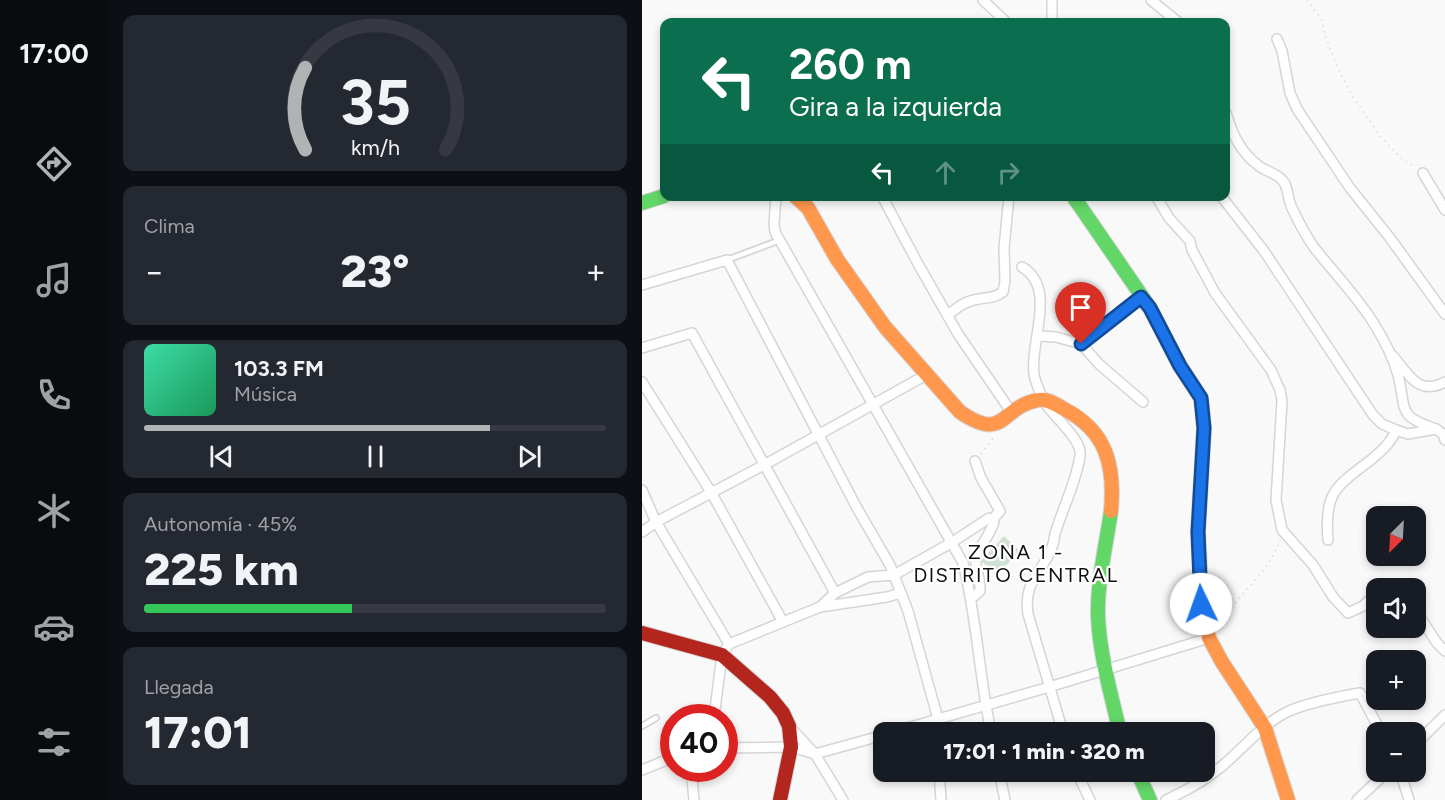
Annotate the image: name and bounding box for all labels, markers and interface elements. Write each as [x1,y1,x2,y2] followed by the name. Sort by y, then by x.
[19,37,89,70] text: 17:00
[789,39,912,90] text: 260 m
[690,42,768,120] icon: left
[340,65,410,140] text: 35
[789,90,1002,123] text: Gira a la izquierda
[351,135,399,160] text: km/h
[33,143,75,185] icon: directions
[866,156,899,189] icon: left
[929,156,962,189] icon: ahead
[992,156,1025,189] icon: right
[144,214,195,238] text: Clima
[341,244,409,298] text: 23°
[144,252,165,291] text: −
[585,252,606,291] text: +
[33,259,75,301] icon: music
[1055,282,1106,344] pin
[1064,291,1097,324] icon: arrive
[234,355,324,382] text: 103.3 FM
[33,374,75,416] icon: phone
[234,382,297,406] text: Música
[205,440,238,473] icon: previous
[359,440,392,473] icon: pause
[513,440,546,473] icon: next
[33,490,75,532] icon: climate
[1366,506,1426,566] north arrow
[1366,506,1426,782] map controls
[144,512,297,536] text: Autonomía · 45%
[913,540,1119,587] district label: ZONA 1 - DISTRITO CENTRAL
[144,542,299,596] text: 225 km
[1169,572,1233,636] position arrow
[1366,578,1426,638] button: sound
[33,606,75,648] icon: car
[1366,650,1426,710] button: +
[144,675,214,699] text: Llegada
[660,704,738,782] speed limit sign: 40
[144,705,252,759] text: 17:01
[33,721,75,763] icon: filters
[1366,722,1426,782] button: −
[943,738,1145,765] text: 17:01 · 1 min · 320 m

